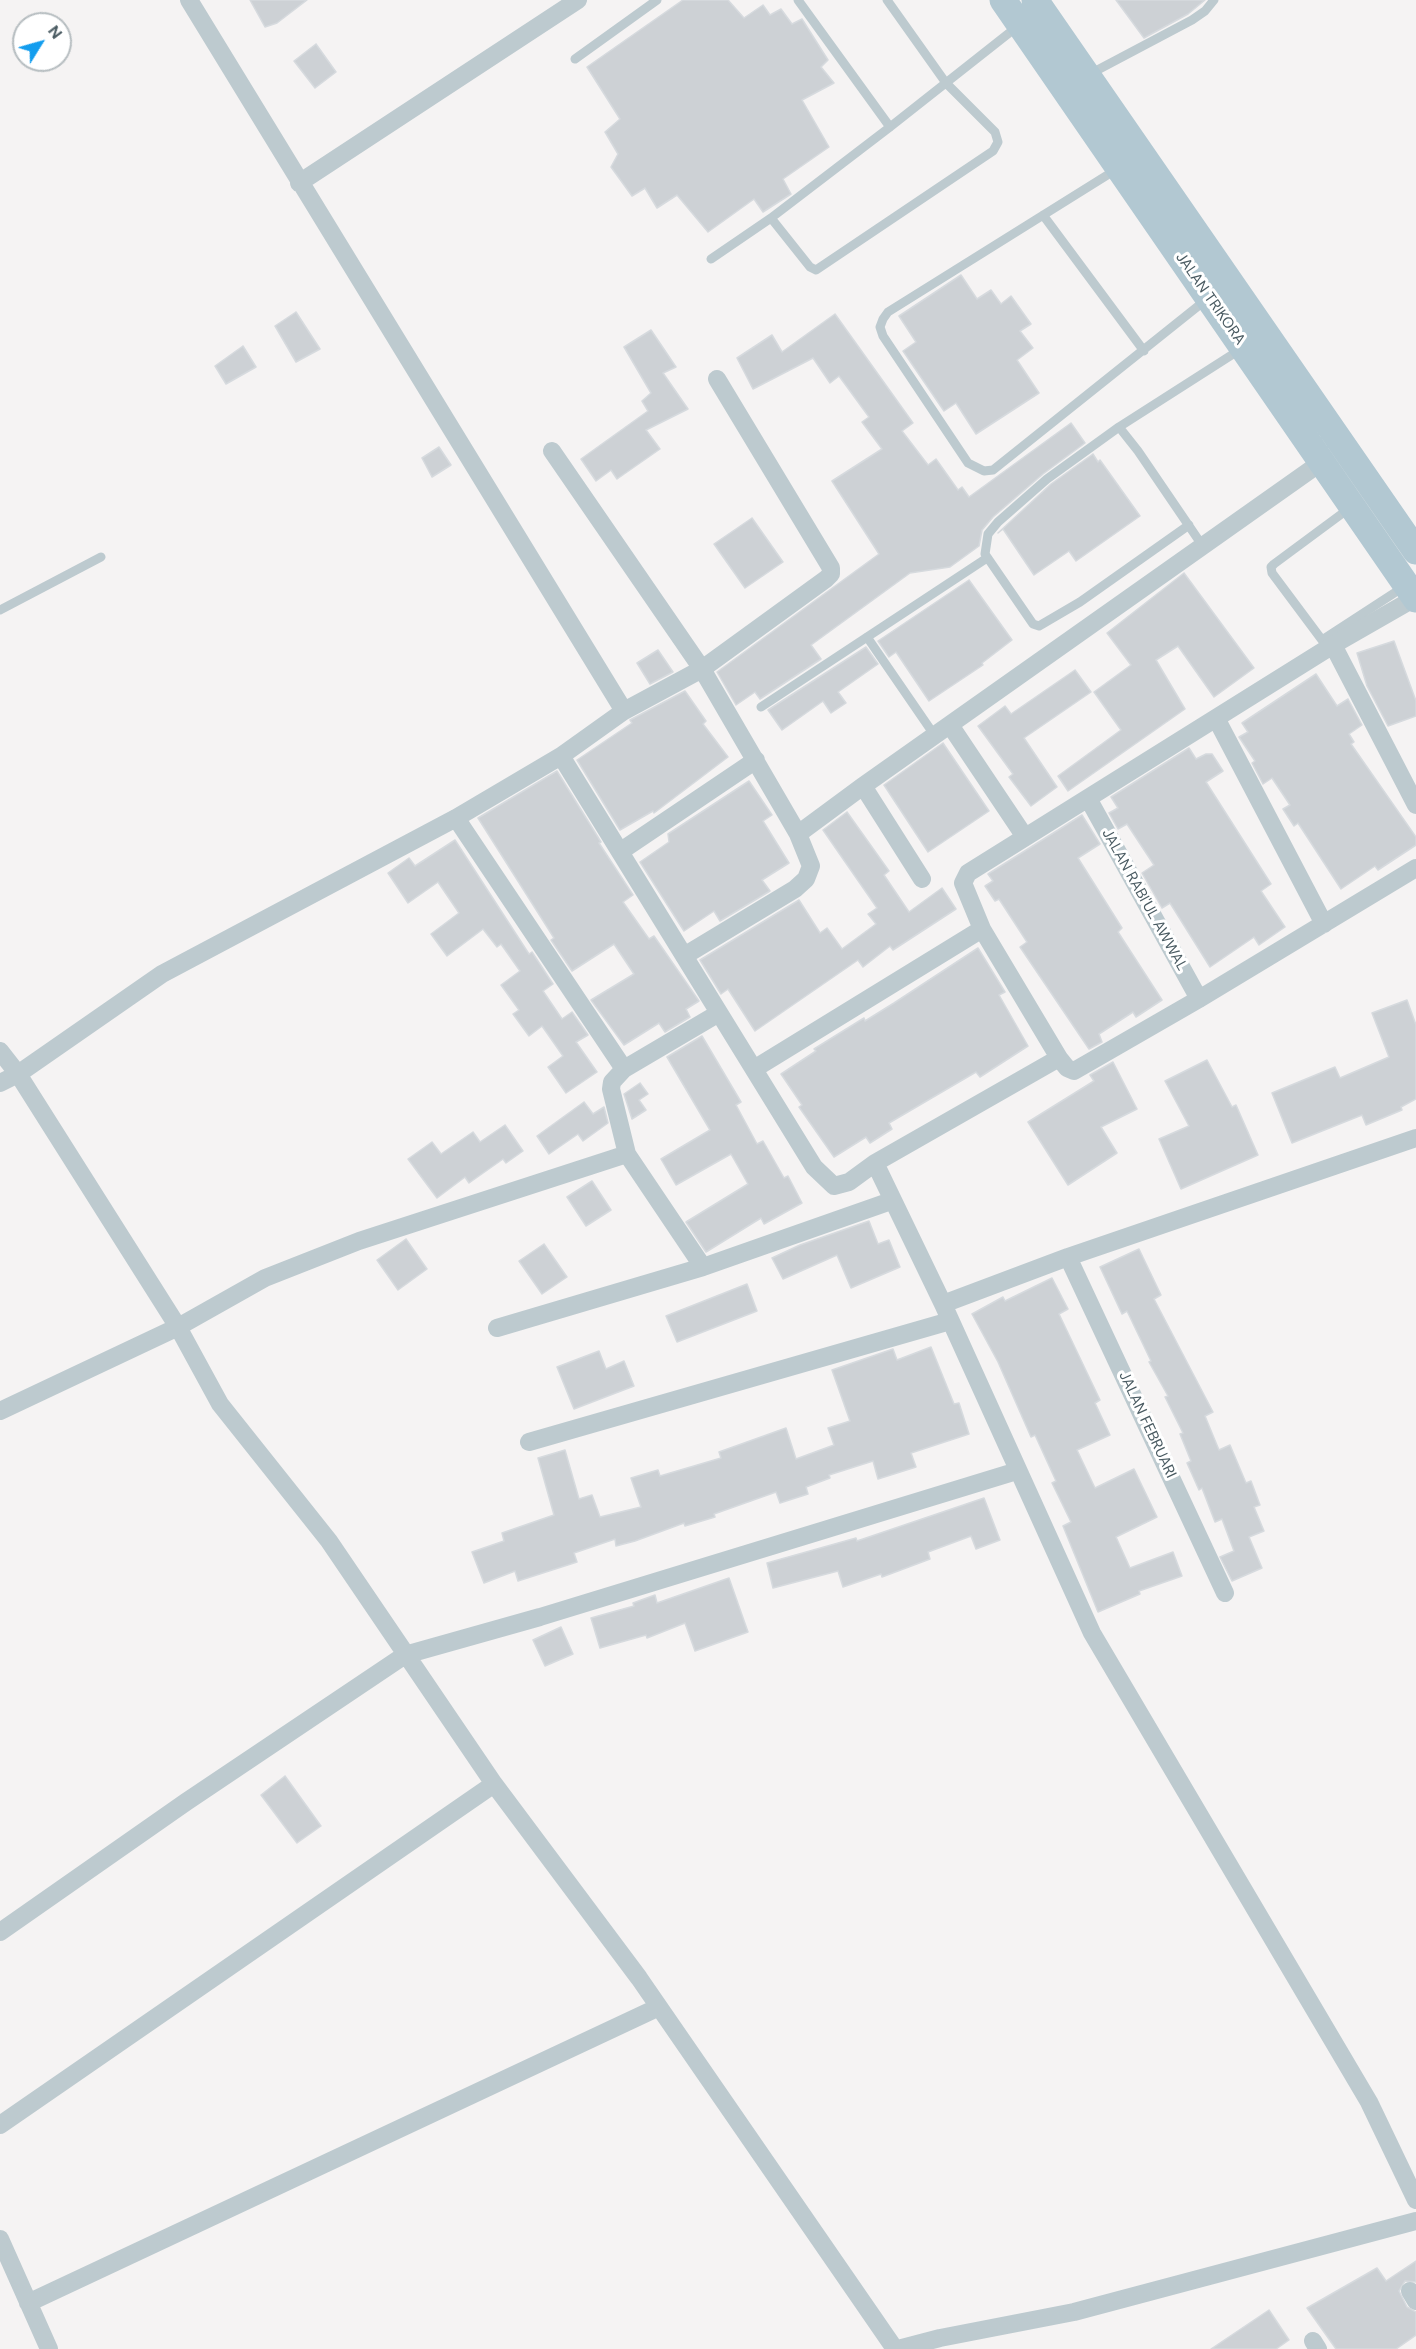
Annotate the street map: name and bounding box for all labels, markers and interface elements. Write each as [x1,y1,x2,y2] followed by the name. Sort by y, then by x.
[12,12,72,72] north arrow
[43,21,67,43] text: N
[1171,249,1249,349] street label: JALAN TRIKORA
[1097,826,1191,974] street label: JALAN RABI'UL AWWAL
[1114,1369,1180,1481] street label: JALAN FEBRUARI

